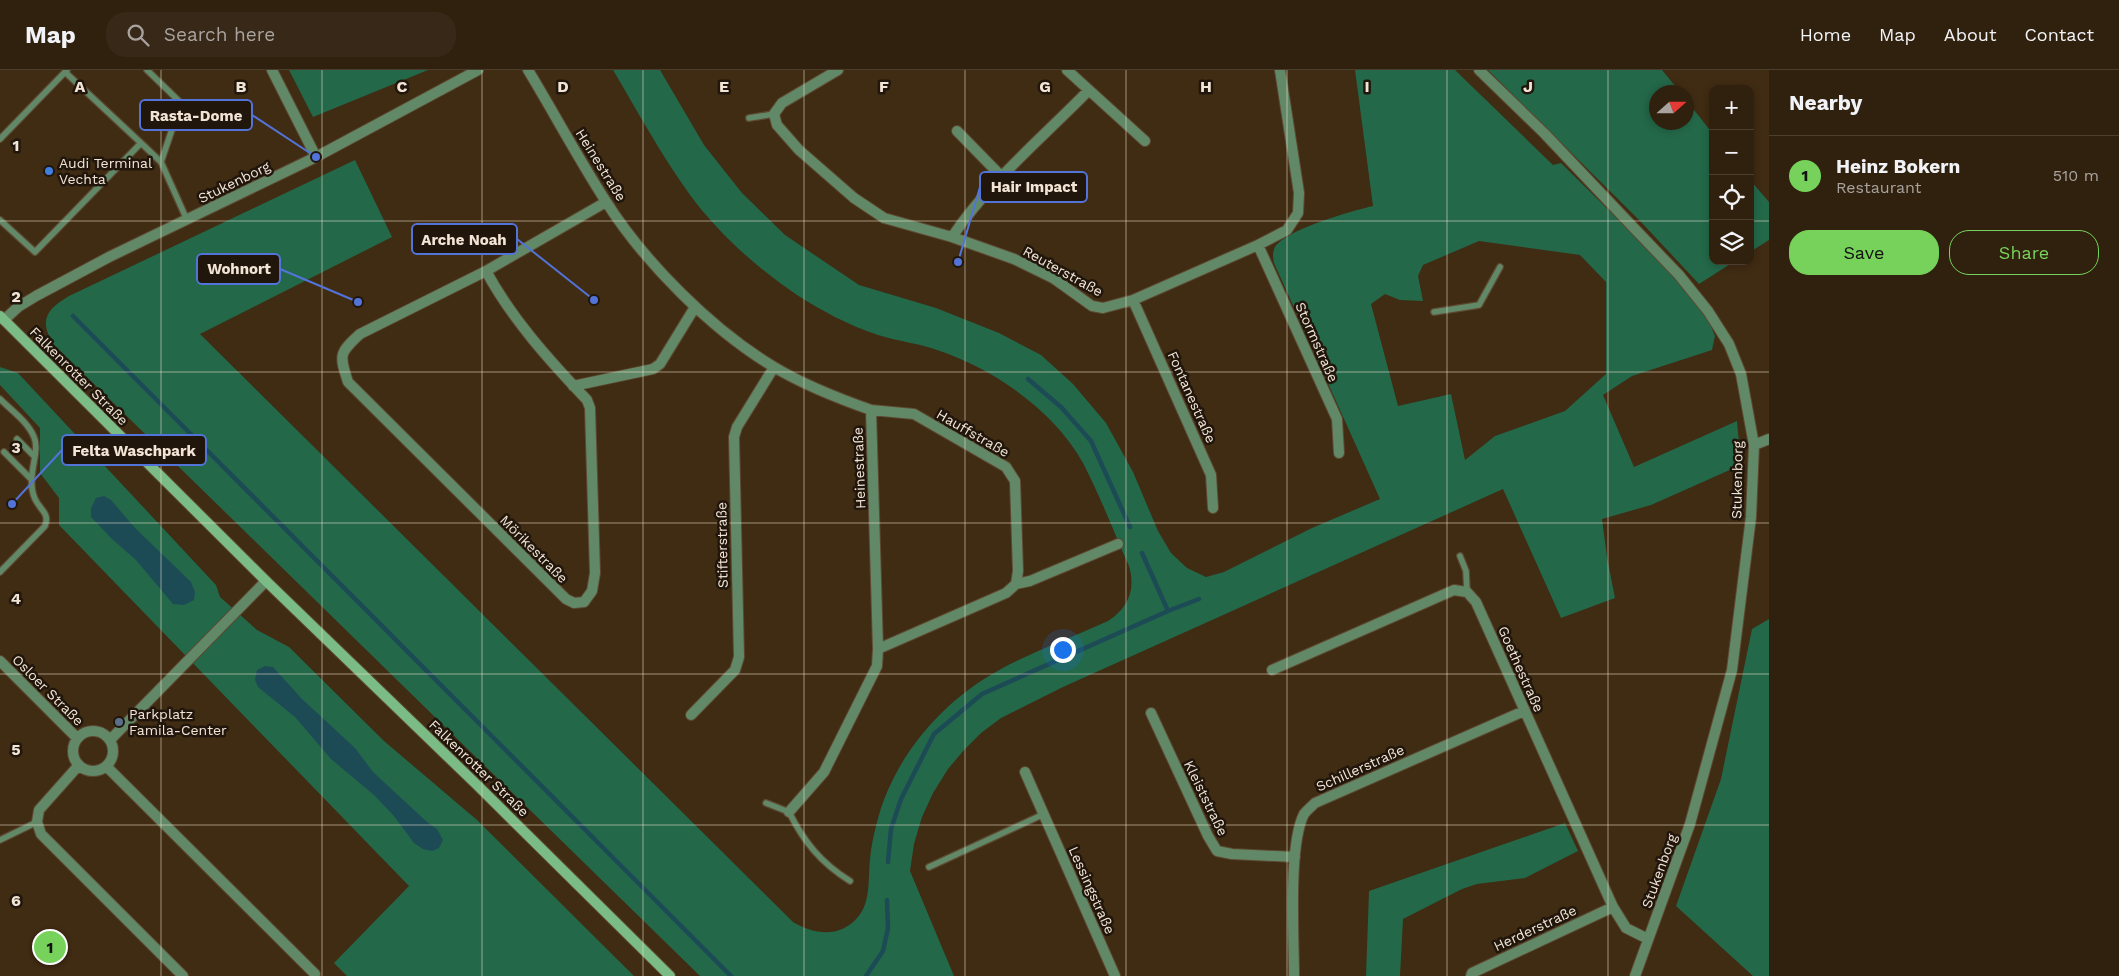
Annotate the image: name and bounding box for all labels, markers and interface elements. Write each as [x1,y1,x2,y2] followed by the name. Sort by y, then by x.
[106,12,456,57] search box
[25,21,76,49] text: Map
[124,21,152,49] icon: search
[164,23,275,46] text: Search here
[1800,24,1851,45] text: Home
[1879,24,1916,45] text: Map
[1944,24,1996,45] text: About
[2024,24,2094,45] text: Contact
[75,77,86,96] text: A
[236,77,247,96] text: B
[397,77,408,96] text: C
[557,77,569,96] text: D
[719,77,729,96] text: E
[879,77,889,96] text: F
[1039,77,1051,96] text: G
[1200,77,1212,96] text: H
[1364,77,1370,96] text: I
[1523,77,1533,96] text: J
[1649,85,1694,130] north arrow
[1709,85,1754,265] map controls
[1709,85,1754,130] button: +
[1789,90,1862,115] text: Nearby
[140,100,252,130] callout: Rasta-Dome
[150,107,243,125] text: Rasta-Dome
[572,126,630,204] street label: Heinestraße
[1709,130,1754,175] button: −
[13,136,19,155] text: 1
[59,155,153,187] place label: Audi Terminal Vechta
[1836,155,1960,178] text: Heinz Bokern
[195,157,273,206] street label: Stukenborg
[43,165,55,177] marker: Audi Terminal Vechta
[1802,166,1808,185] text: 1
[2053,166,2099,185] text: 510 m
[980,172,1087,202] callout: Hair Impact
[1709,175,1754,220] button: locate
[991,178,1078,196] text: Hair Impact
[1836,178,1922,197] text: Restaurant
[1709,220,1754,265] button: layers
[412,224,517,254] callout: Arche Noah
[1789,230,1939,275] button: Save
[1949,230,2099,275] button: Share
[421,231,507,249] text: Arche Noah
[1020,243,1106,299] street label: Reuterstraße
[197,254,280,284] callout: Wohnort
[207,260,271,278] text: Wohnort
[11,287,21,306] text: 2
[1292,300,1342,384] street label: Stormstraße
[27,324,131,428] street label: Falkenrotter Straße
[1165,349,1219,445] street label: Fontanestraße
[934,406,1012,460] street label: Hauffstraße
[850,427,868,509] street label: Heinestraße
[62,435,206,465] callout: Felta Waschpark
[11,438,21,457] text: 3
[1728,440,1746,519] street label: Stukenborg
[72,442,196,460] text: Felta Waschpark
[713,502,731,588] street label: Stifterstraße
[497,512,571,586] street label: Mörikestraße
[11,589,21,608] text: 4
[1495,624,1547,714] street label: Goethestraße
[1050,637,1076,663] your location
[9,651,87,729] street label: Osloer Straße
[129,706,227,738] place label: Parkplatz Famila-Center
[113,716,125,728] marker: Parkplatz Famila-Center
[426,716,532,820] street label: Falkenrotter Straße
[11,740,21,759] text: 5
[1314,741,1406,795] street label: Schillerstraße
[1181,758,1231,838] street label: Kleiststraße
[1638,831,1680,910] street label: Stukenborg
[1066,844,1118,936] street label: Lessingstraße
[11,891,21,910] text: 6
[1491,902,1579,954] street label: Herderstraße
[34,928,66,966] pin: 1

